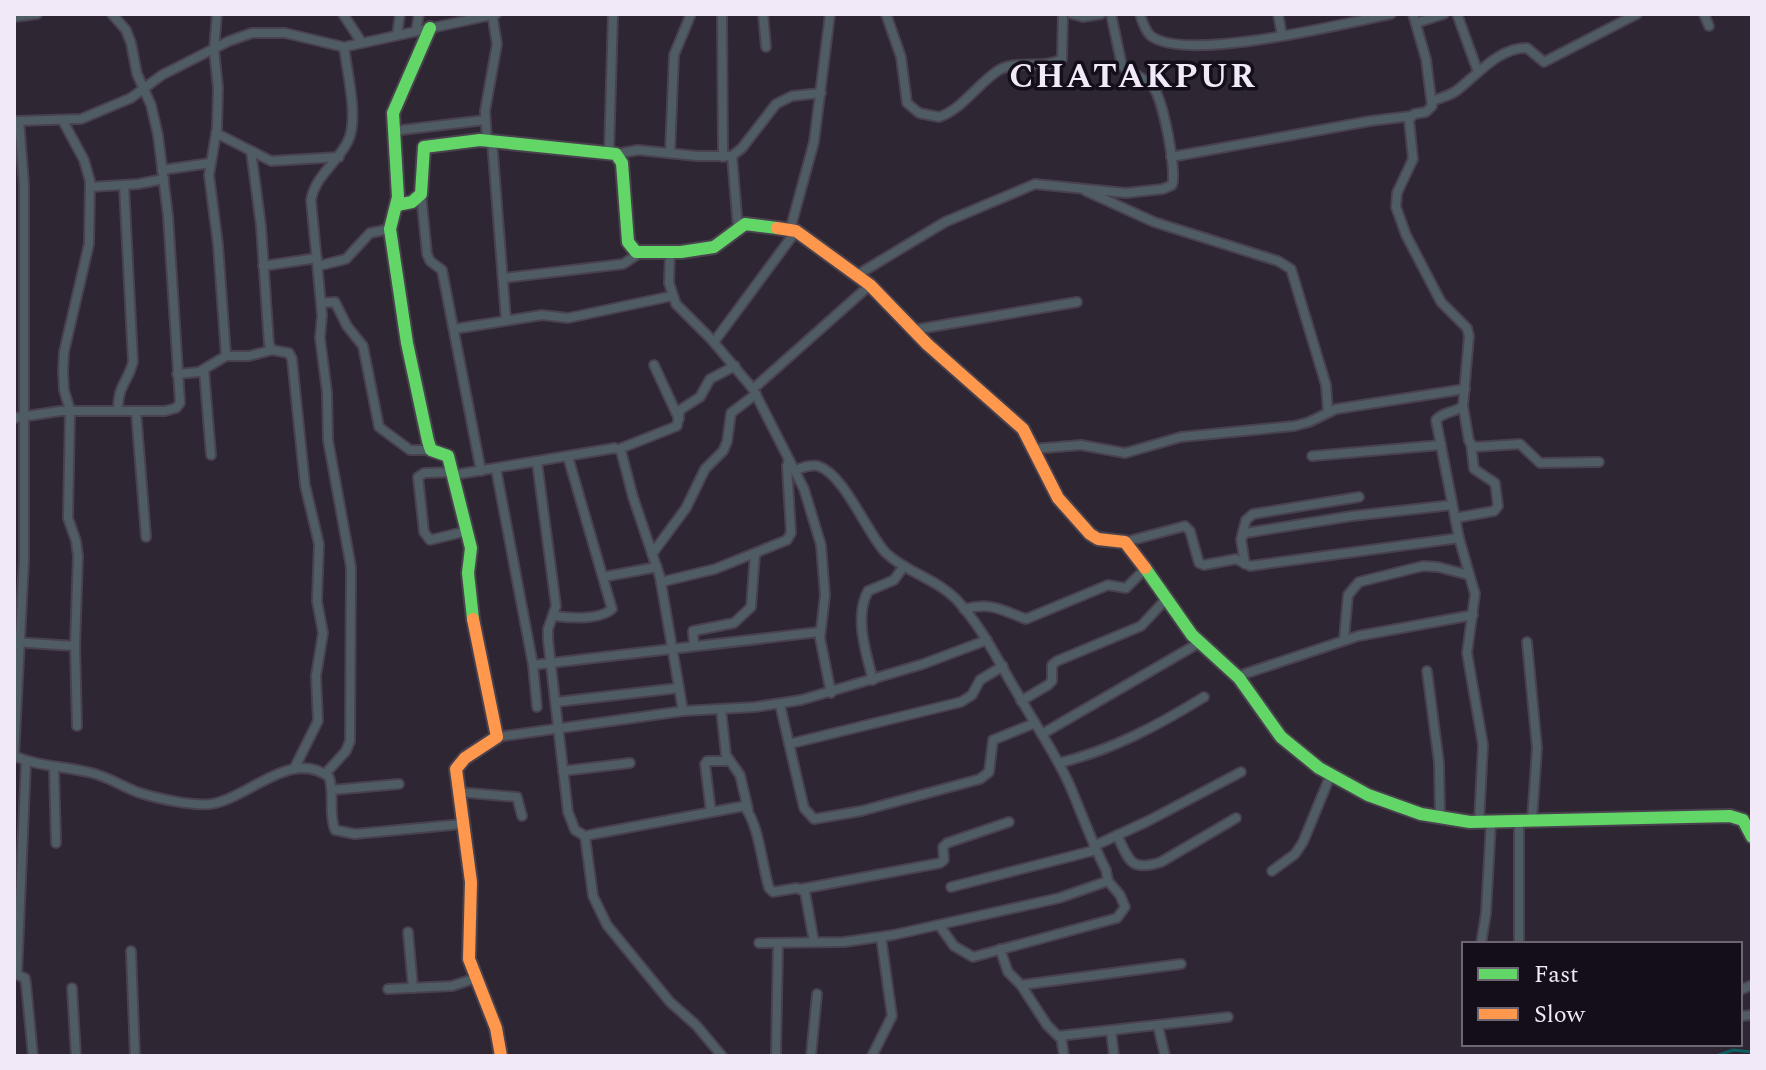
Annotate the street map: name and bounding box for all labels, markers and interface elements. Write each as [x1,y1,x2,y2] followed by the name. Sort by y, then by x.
[1009,51,1257,103] district label: CHATAKPUR
[1462,942,1742,1046] legend
[1534,957,1579,993] text: Fast
[1534,997,1586,1033] text: Slow

